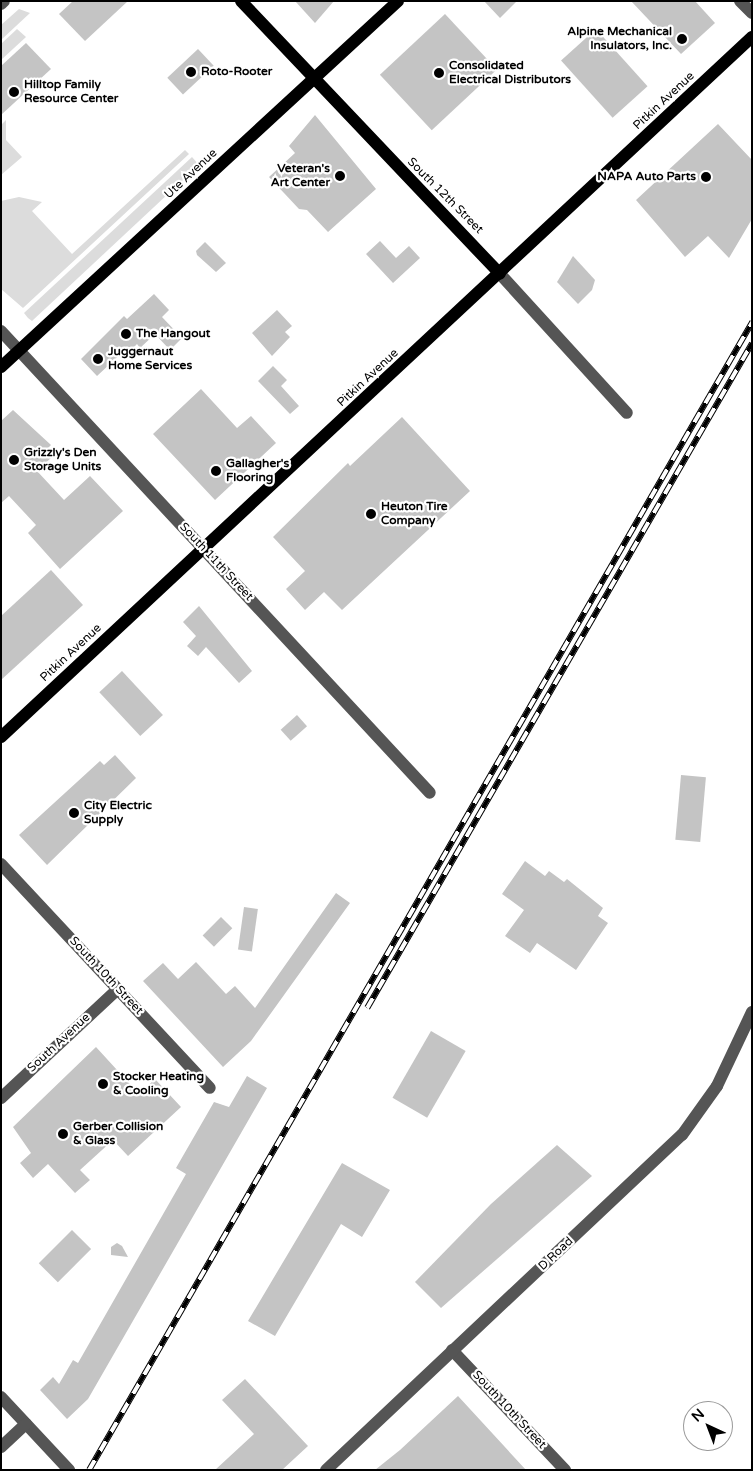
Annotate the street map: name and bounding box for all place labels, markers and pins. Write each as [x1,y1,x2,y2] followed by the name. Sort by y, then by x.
[567,25,672,53] place label: Alpine Mechanical Insulators, Inc.
[676,33,688,45] marker: Alpine Mechanical Insulators, Inc.
[449,59,571,87] place label: Consolidated Electrical Distributors
[201,65,272,79] place label: Roto-Rooter
[185,66,197,78] marker: Roto-Rooter
[433,67,445,79] marker: Consolidated Electrical Distributors
[24,78,118,106] place label: Hilltop Family Resource Center
[8,86,20,98] marker: Hilltop Family Resource Center
[271,162,330,190] place label: Veteran's Art Center
[334,170,346,182] marker: Veteran's Art Center
[597,170,696,184] place label: NAPA Auto Parts
[700,171,712,183] marker: NAPA Auto Parts
[136,327,210,341] place label: The Hangout
[120,328,132,340] marker: The Hangout
[108,345,192,373] place label: Juggernaut Home Services
[92,353,104,365] marker: Juggernaut Home Services
[24,446,101,474] place label: Grizzly's Den Storage Units
[8,454,20,466] marker: Grizzly's Den Storage Units
[226,457,289,485] place label: Gallagher's Flooring
[210,465,222,477] marker: Gallagher's Flooring
[381,500,448,528] place label: Heuton Tire Company
[365,508,377,520] marker: Heuton Tire Company
[84,799,152,827] place label: City Electric Supply
[68,807,80,819] marker: City Electric Supply
[113,1070,204,1098] place label: Stocker Heating & Cooling
[97,1078,109,1090] marker: Stocker Heating & Cooling
[73,1120,163,1148] place label: Gerber Collision & Glass
[57,1128,69,1140] marker: Gerber Collision & Glass

